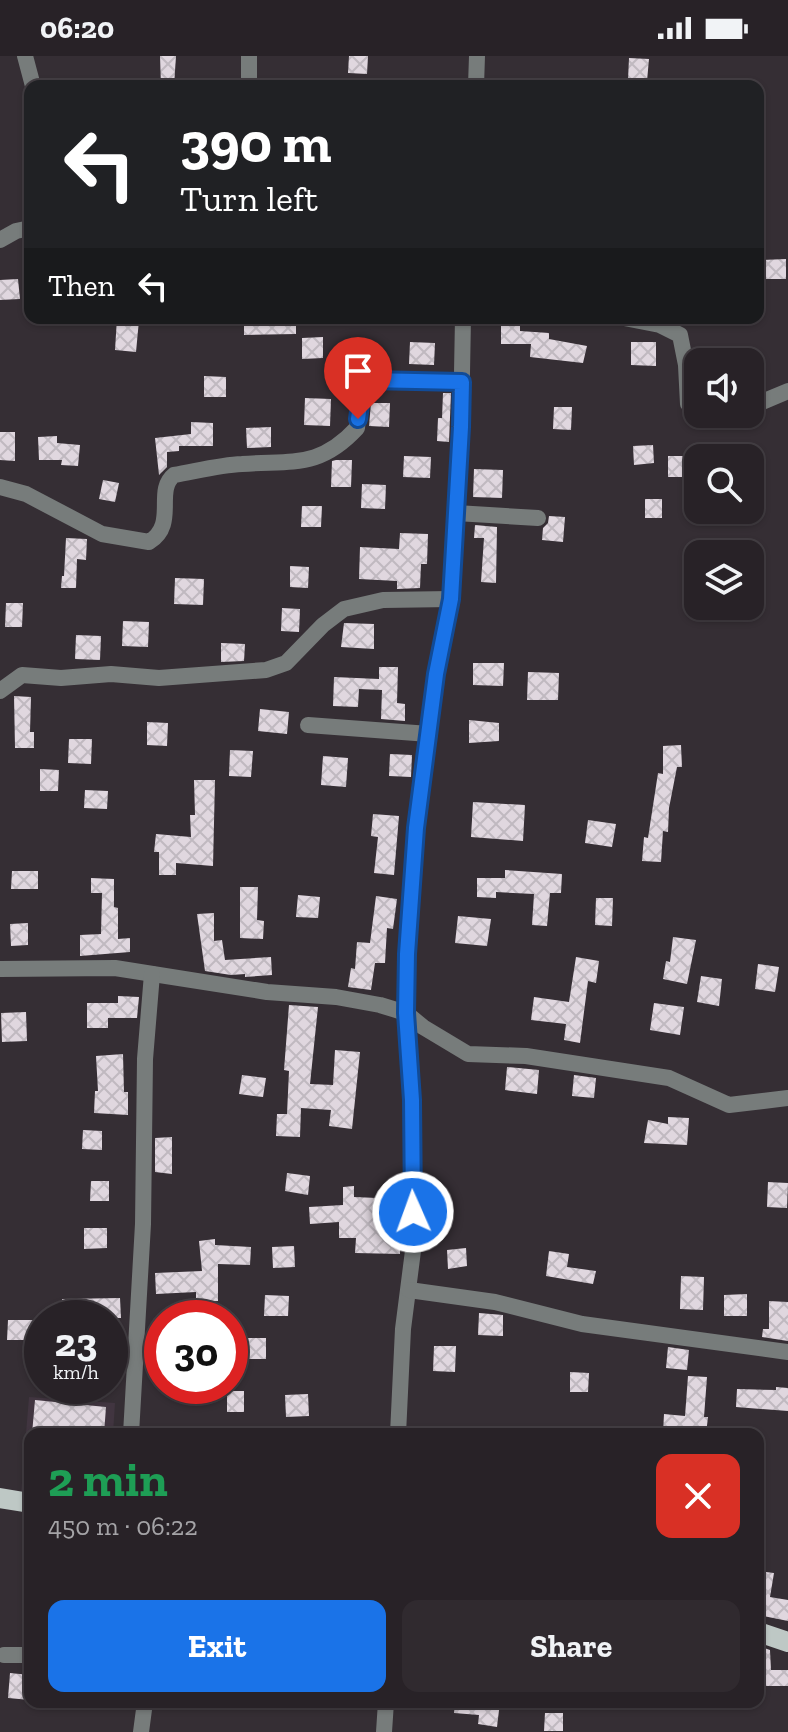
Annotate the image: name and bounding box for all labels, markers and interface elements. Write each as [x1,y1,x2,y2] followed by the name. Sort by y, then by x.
[40,10,114,46] text: 06:20
[180,109,332,176] text: 390 m
[48,112,152,216] icon: left
[180,177,318,220] text: Turn left
[131,264,175,308] icon: left
[48,268,115,304] text: Then
[324,337,392,419] pin
[684,348,764,620] map controls
[684,348,764,428] button: sound
[336,349,380,393] icon: arrive
[684,444,764,524] button: search
[684,540,764,620] button: layers
[371,1170,455,1254] position arrow
[144,1300,248,1404] speed limit sign: 30
[55,1318,97,1366] text: 23
[53,1360,99,1384] text: km/h
[48,1451,168,1508] text: 2 min
[656,1454,740,1538] button: close
[48,1510,198,1542] text: 450 m · 06:22
[48,1600,386,1692] button: Exit
[402,1600,740,1692] button: Share

